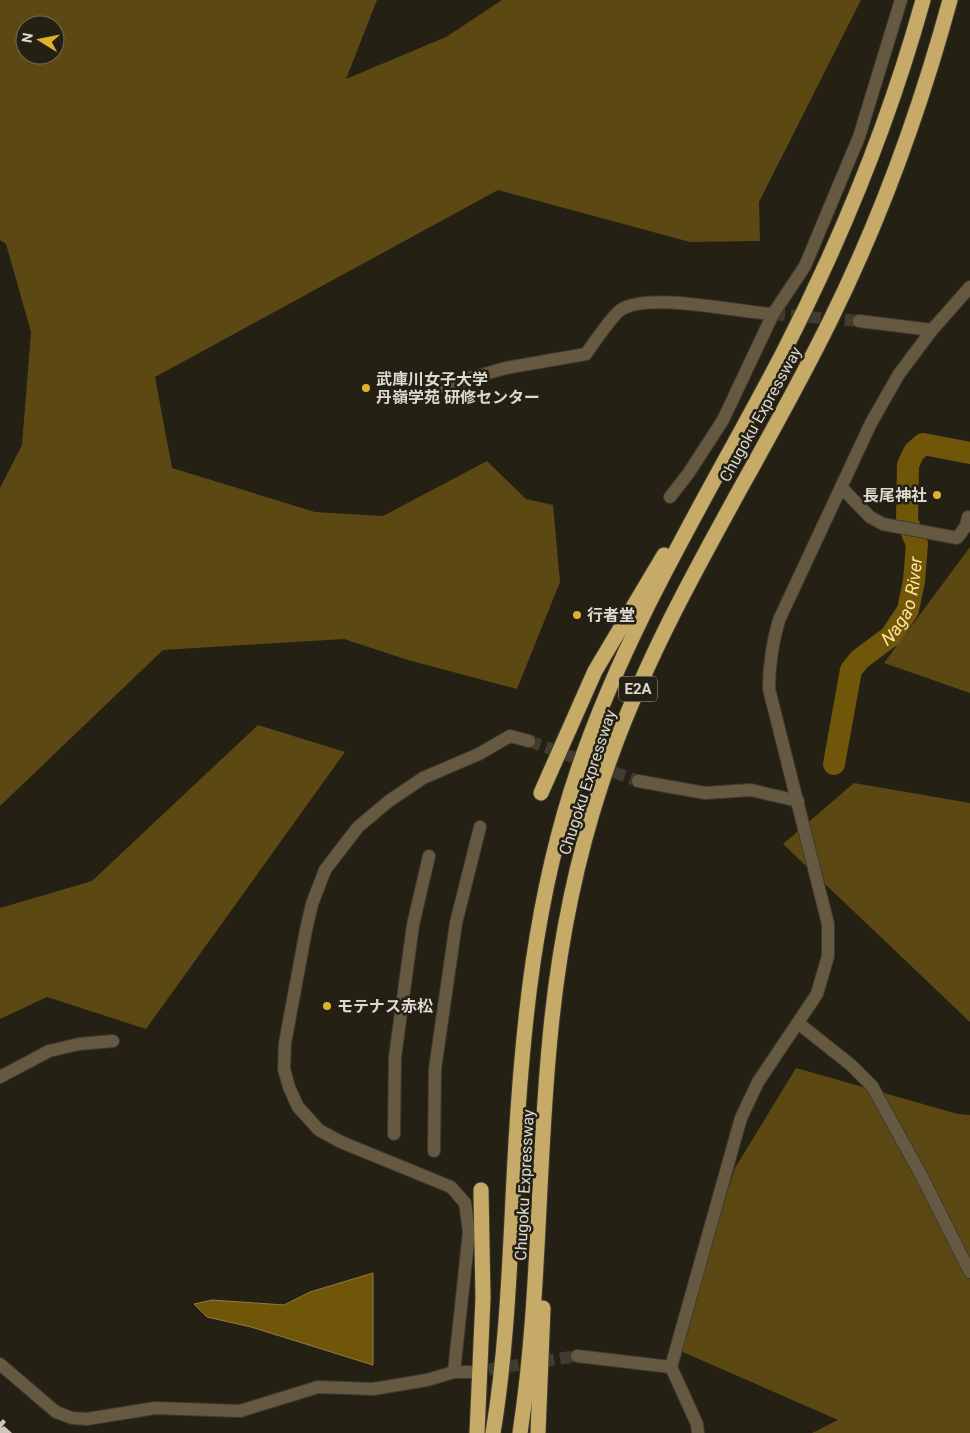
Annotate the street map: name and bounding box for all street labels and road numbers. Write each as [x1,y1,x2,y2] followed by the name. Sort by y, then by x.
[715,343,806,485] street label: Chugoku Expressway
[619,676,657,702] road number: E2A
[555,707,620,857] street label: Chugoku Expressway
[511,1108,538,1261] street label: Chugoku Expressway

